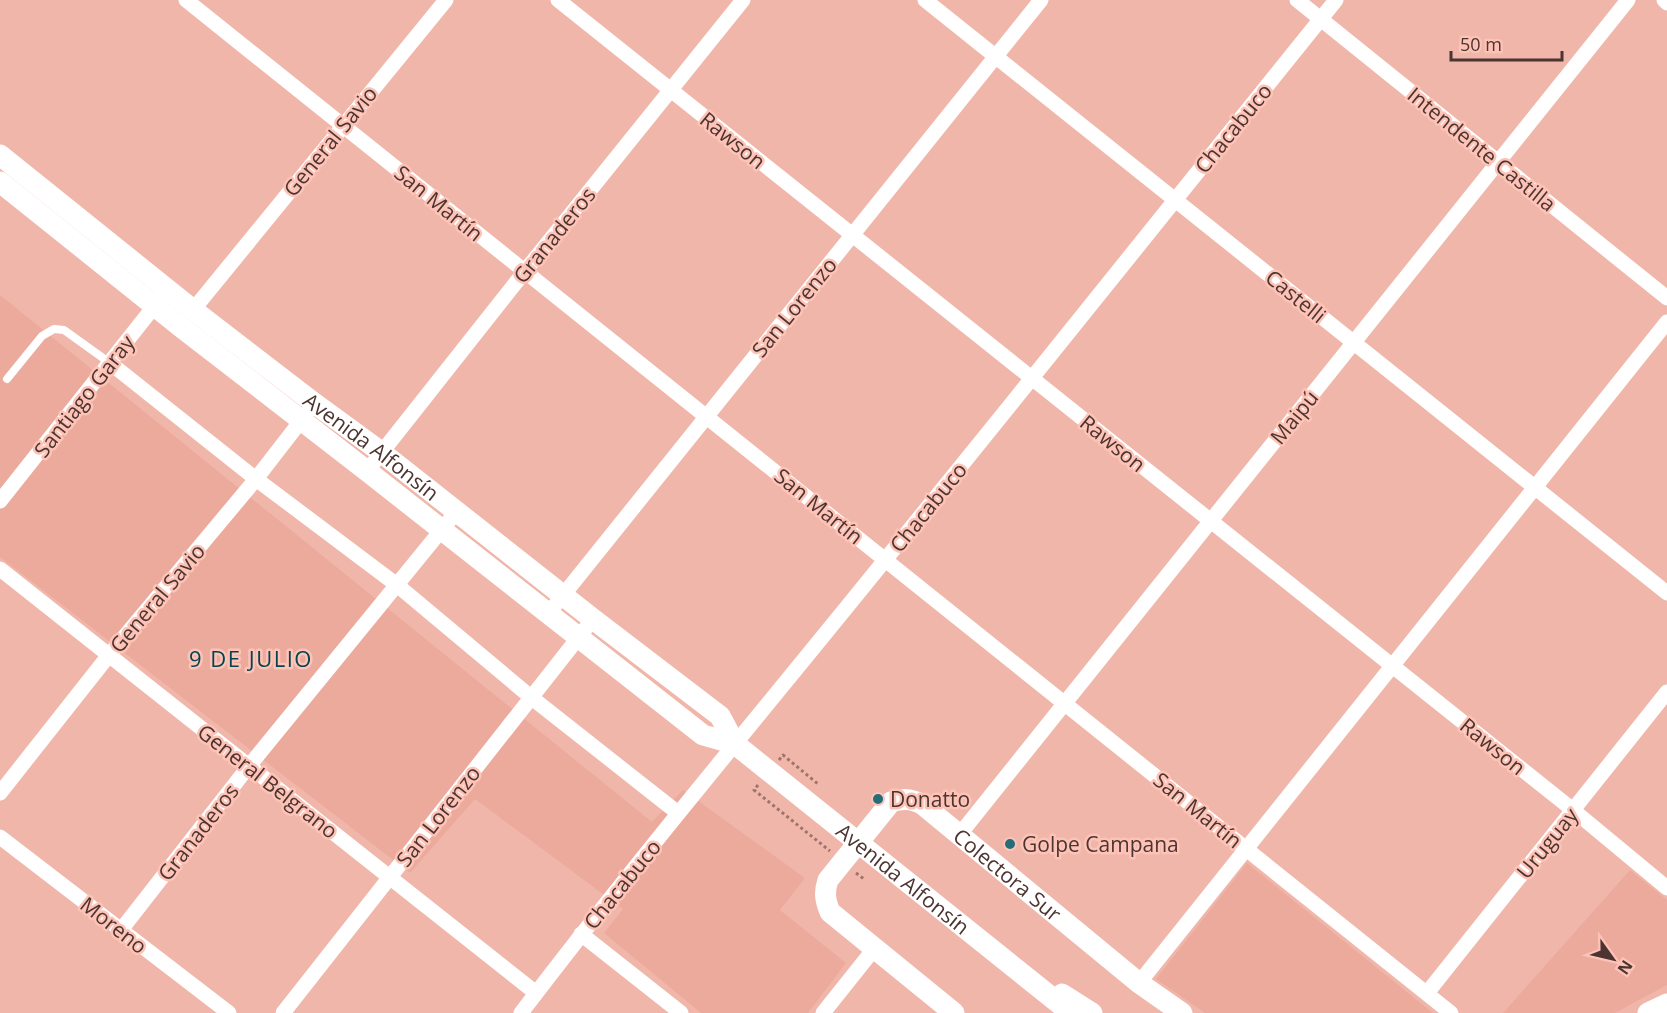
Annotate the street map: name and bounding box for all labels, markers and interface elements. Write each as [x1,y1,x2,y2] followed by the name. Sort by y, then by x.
[1451,24,1562,62] scale bar
[1460,32,1502,56] text: 50 m
[1188,77,1278,179] street label: Chacabuco
[277,80,383,202] street label: General Savio
[1402,80,1562,218] street label: Intendente Castilla
[694,105,772,175] street label: Rawson
[389,159,489,247] street label: San Martín
[507,181,601,289] street label: Granaderos
[745,251,843,363] street label: San Lorenzo
[1260,263,1332,329] street label: Castelli
[27,329,141,463] street label: Santiago Garay
[1264,384,1324,450] street label: Maipú
[298,386,445,507] street label: Avenida Alfonsín
[1074,408,1152,478] street label: Rawson
[883,456,973,558] street label: Chacabuco
[769,462,869,550] street label: San Martín
[103,538,211,658] street label: General Savio
[189,643,313,673] district label: 9 DE JULIO
[1454,711,1532,781] street label: Rawson
[192,717,344,845] street label: General Belgrano
[390,760,486,872] street label: San Lorenzo
[1148,766,1248,854] street label: San Martín
[151,778,245,886] street label: Granaderos
[890,785,970,813] place label: Donatto
[871,792,885,806] marker: Donatto
[1510,801,1584,884] street label: Uruguay
[831,817,976,941] street label: Avenida Alfonsín
[948,822,1068,928] street label: Colectora Sur
[1022,830,1179,858] place label: Golpe Campana
[577,833,667,935] street label: Chacabuco
[1003,837,1017,851] marker: Golpe Campana
[75,890,153,960] street label: Moreno
[1583,929,1643,989] north arrow
[1613,956,1638,979] text: N

